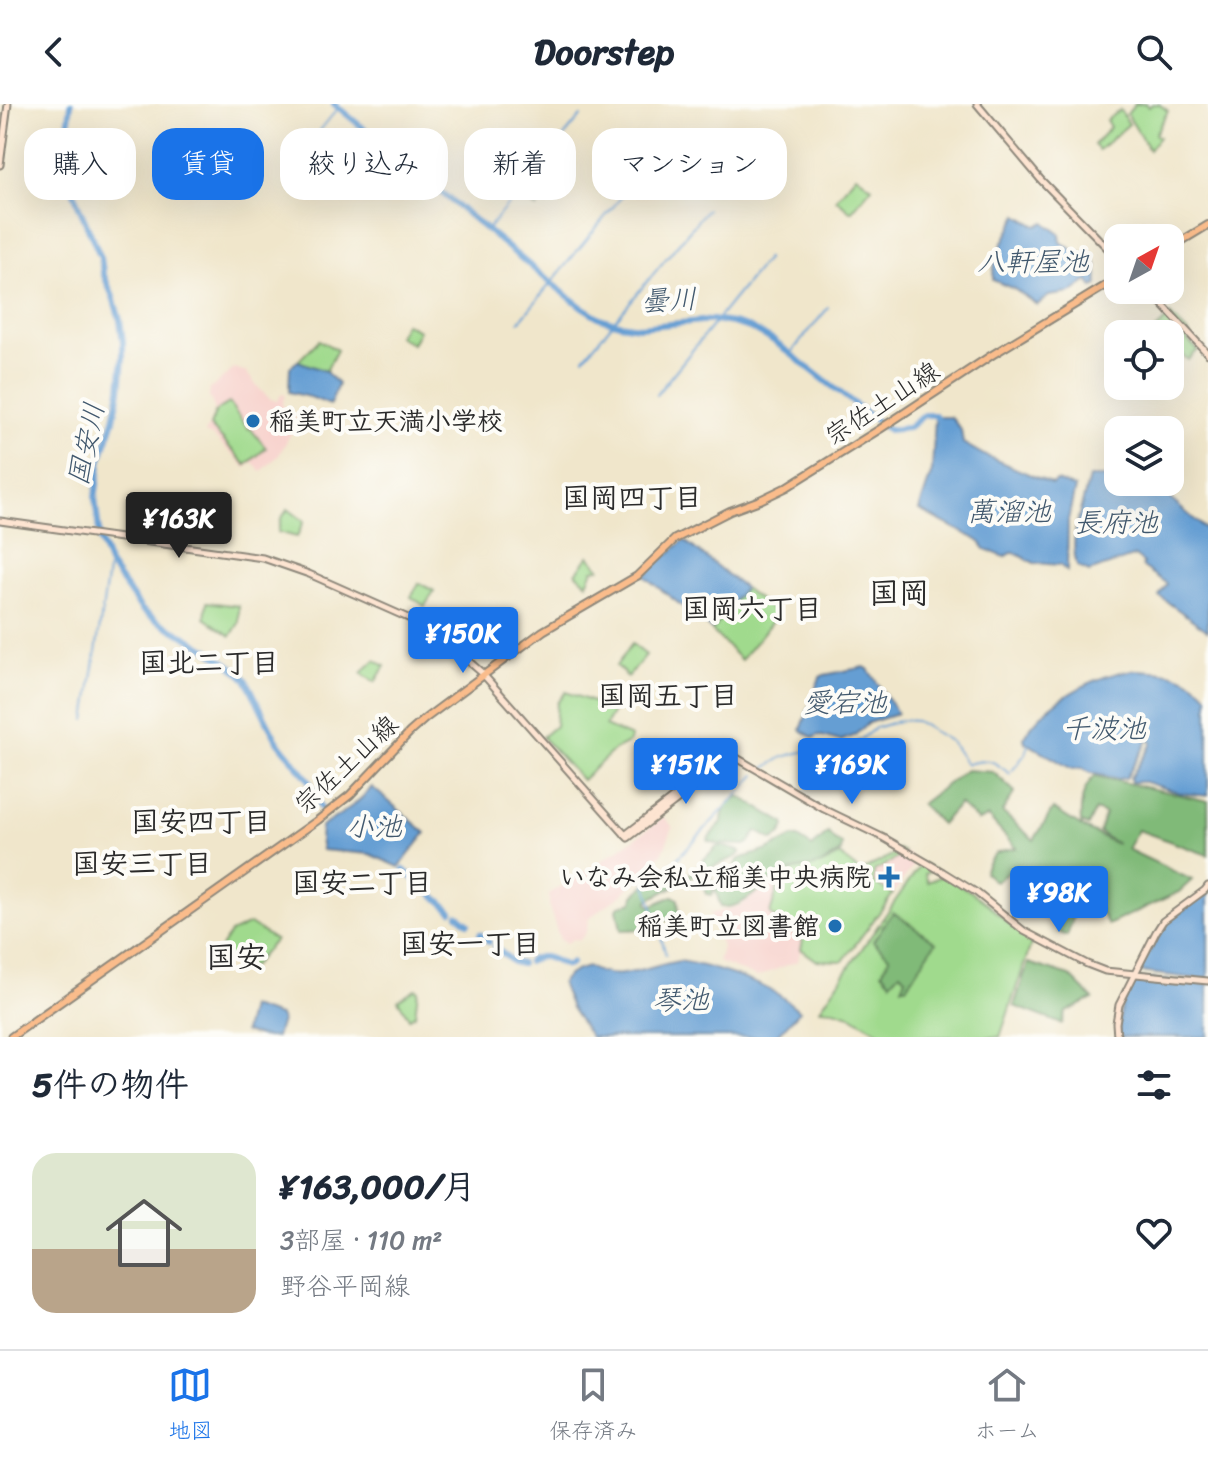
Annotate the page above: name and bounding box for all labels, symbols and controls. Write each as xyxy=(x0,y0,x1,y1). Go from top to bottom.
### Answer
text: Doorstep xyxy=(534,20,674,84)
icon: back xyxy=(32,30,76,74)
icon: search xyxy=(1132,30,1176,74)
chip: 購入 xyxy=(24,128,136,200)
chip: 賃貸 xyxy=(152,128,264,200)
chip: 絞り込み xyxy=(280,128,448,200)
chip: 新着 xyxy=(464,128,576,200)
chip: マンション xyxy=(592,128,787,200)
north arrow xyxy=(1104,224,1184,304)
map controls xyxy=(1104,224,1184,496)
water label: 八軒屋池 xyxy=(977,237,1090,286)
water label: 曇川 xyxy=(640,274,698,326)
button: locate xyxy=(1104,320,1184,400)
street label: 宗佐土山線 xyxy=(815,348,949,458)
water label: 国安川 xyxy=(53,398,119,490)
place label: 稲美町立天満小学校 xyxy=(269,398,503,444)
marker: 稲美町立天満小学校 xyxy=(244,412,262,430)
button: layers xyxy=(1104,416,1184,496)
district label: 国岡四丁目 xyxy=(562,473,702,522)
water label: 萬溜池 xyxy=(967,487,1052,536)
pin: ¥163K xyxy=(123,492,235,560)
text: ¥163K xyxy=(144,495,214,541)
water label: 長府池 xyxy=(1074,498,1159,547)
district label: 国岡 xyxy=(869,566,929,620)
district label: 国岡六丁目 xyxy=(682,584,822,633)
pin: ¥150K xyxy=(407,607,519,675)
text: ¥150K xyxy=(426,610,500,656)
district label: 国北二丁目 xyxy=(139,638,279,687)
district label: 国岡五丁目 xyxy=(598,671,738,720)
water label: 愛宕池 xyxy=(803,678,888,727)
street label: 宗佐土山線 xyxy=(283,703,409,825)
water label: 千波池 xyxy=(1062,704,1147,753)
pin: ¥151K xyxy=(630,738,742,806)
pin: ¥169K xyxy=(796,738,908,806)
text: ¥151K xyxy=(652,741,720,787)
text: ¥169K xyxy=(816,741,888,787)
district label: 国安四丁目 xyxy=(131,797,271,846)
water label: 小池 xyxy=(346,802,403,851)
district label: 国安三丁目 xyxy=(72,839,212,888)
place label: いなみ会私立稲美中央病院 xyxy=(559,854,871,900)
district label: 国安二丁目 xyxy=(292,858,432,907)
marker: いなみ会私立稲美中央病院 xyxy=(878,866,900,888)
pin: ¥98K xyxy=(1012,866,1106,934)
text: ¥98K xyxy=(1028,869,1090,915)
place label: 稲美町立図書館 xyxy=(637,903,819,949)
marker: 稲美町立図書館 xyxy=(826,917,844,935)
district label: 国安一丁目 xyxy=(400,919,540,968)
district label: 国安 xyxy=(206,930,266,984)
water label: 琴池 xyxy=(653,975,710,1024)
text: 5件の物件 xyxy=(32,1055,189,1115)
icon: filters xyxy=(1132,1063,1176,1107)
text: ¥163,000/月 xyxy=(280,1157,476,1217)
icon: home xyxy=(96,1185,192,1281)
icon: heart xyxy=(1132,1211,1176,1255)
text: 3部屋 · 110 m² xyxy=(280,1217,442,1263)
text: 野谷平岡線 xyxy=(280,1263,410,1309)
tab: 地図 xyxy=(168,1363,212,1450)
tab: 保存済み xyxy=(549,1363,637,1450)
tab: ホーム xyxy=(974,1363,1040,1450)

